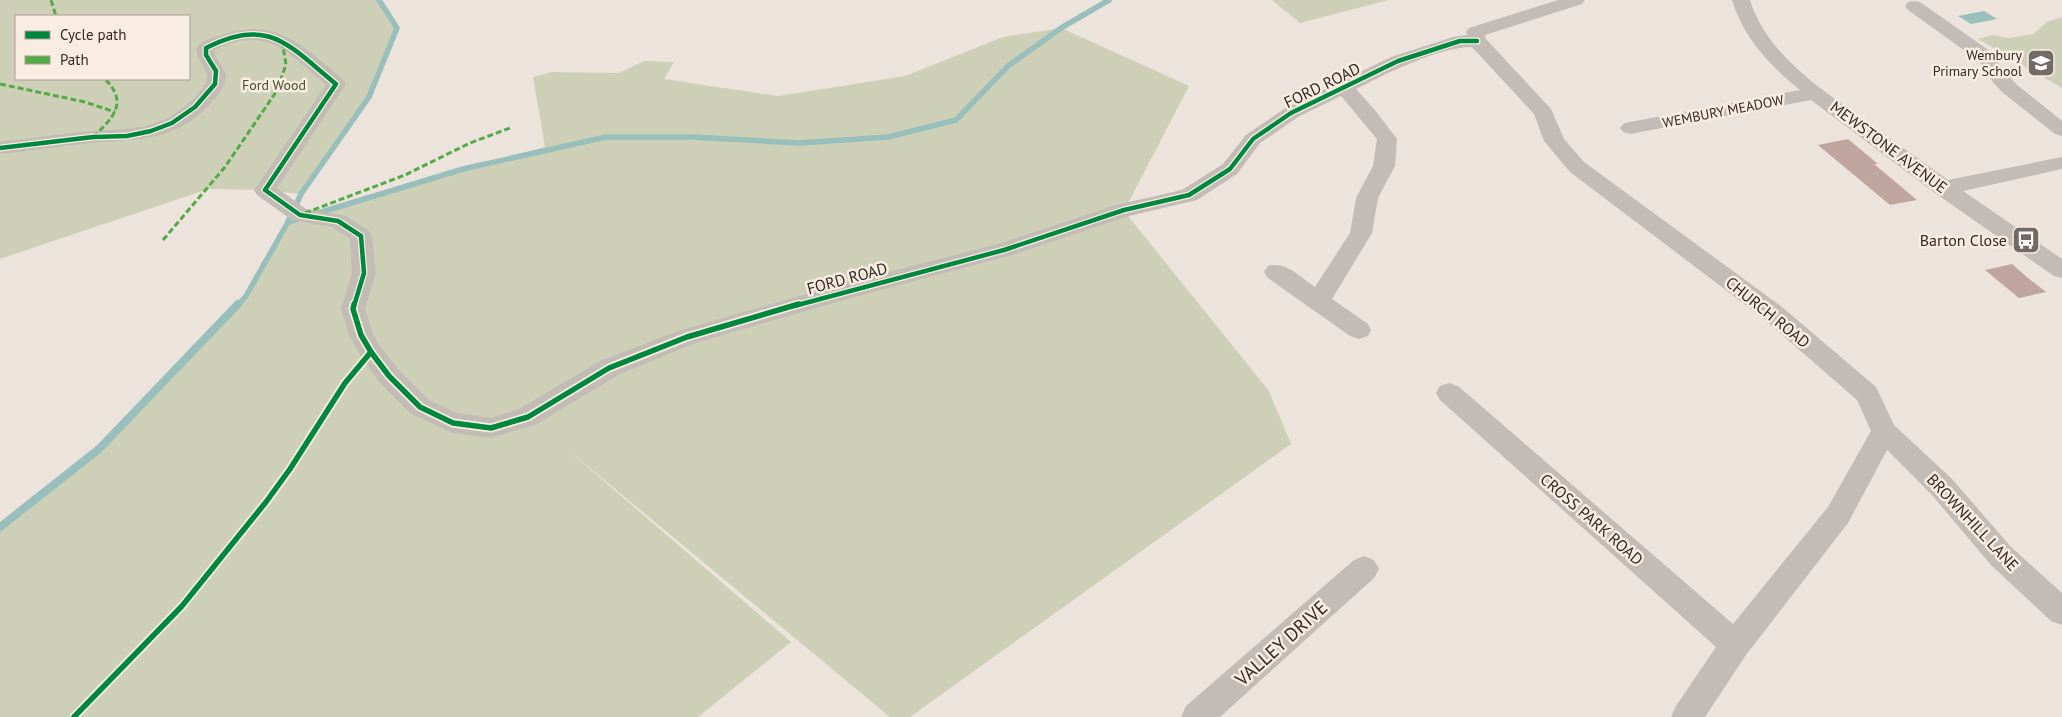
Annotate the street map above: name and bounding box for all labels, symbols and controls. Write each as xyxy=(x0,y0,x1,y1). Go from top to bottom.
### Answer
legend xyxy=(15,15,190,80)
text: Cycle path xyxy=(60,25,126,44)
place label: Wembury Primary School xyxy=(1933,46,2022,80)
school or university icon: Wembury Primary School xyxy=(2026,48,2056,78)
text: Path xyxy=(60,50,89,69)
street label: FORD ROAD xyxy=(1280,58,1364,112)
park label: Ford Wood xyxy=(242,76,306,94)
street label: WEMBURY MEADOW xyxy=(1661,90,1785,132)
street label: MEWSTONE AVENUE xyxy=(1827,97,1951,197)
bus stop icon: Barton Close xyxy=(2011,225,2041,255)
place label: Barton Close xyxy=(1920,230,2007,250)
street label: FORD ROAD xyxy=(804,258,890,298)
street label: CHURCH ROAD xyxy=(1722,272,1814,352)
street label: CROSS PARK ROAD xyxy=(1536,469,1648,569)
street label: BROWNHILL LANE xyxy=(1923,469,2023,575)
street label: VALLEY DRIVE xyxy=(1229,595,1332,692)

